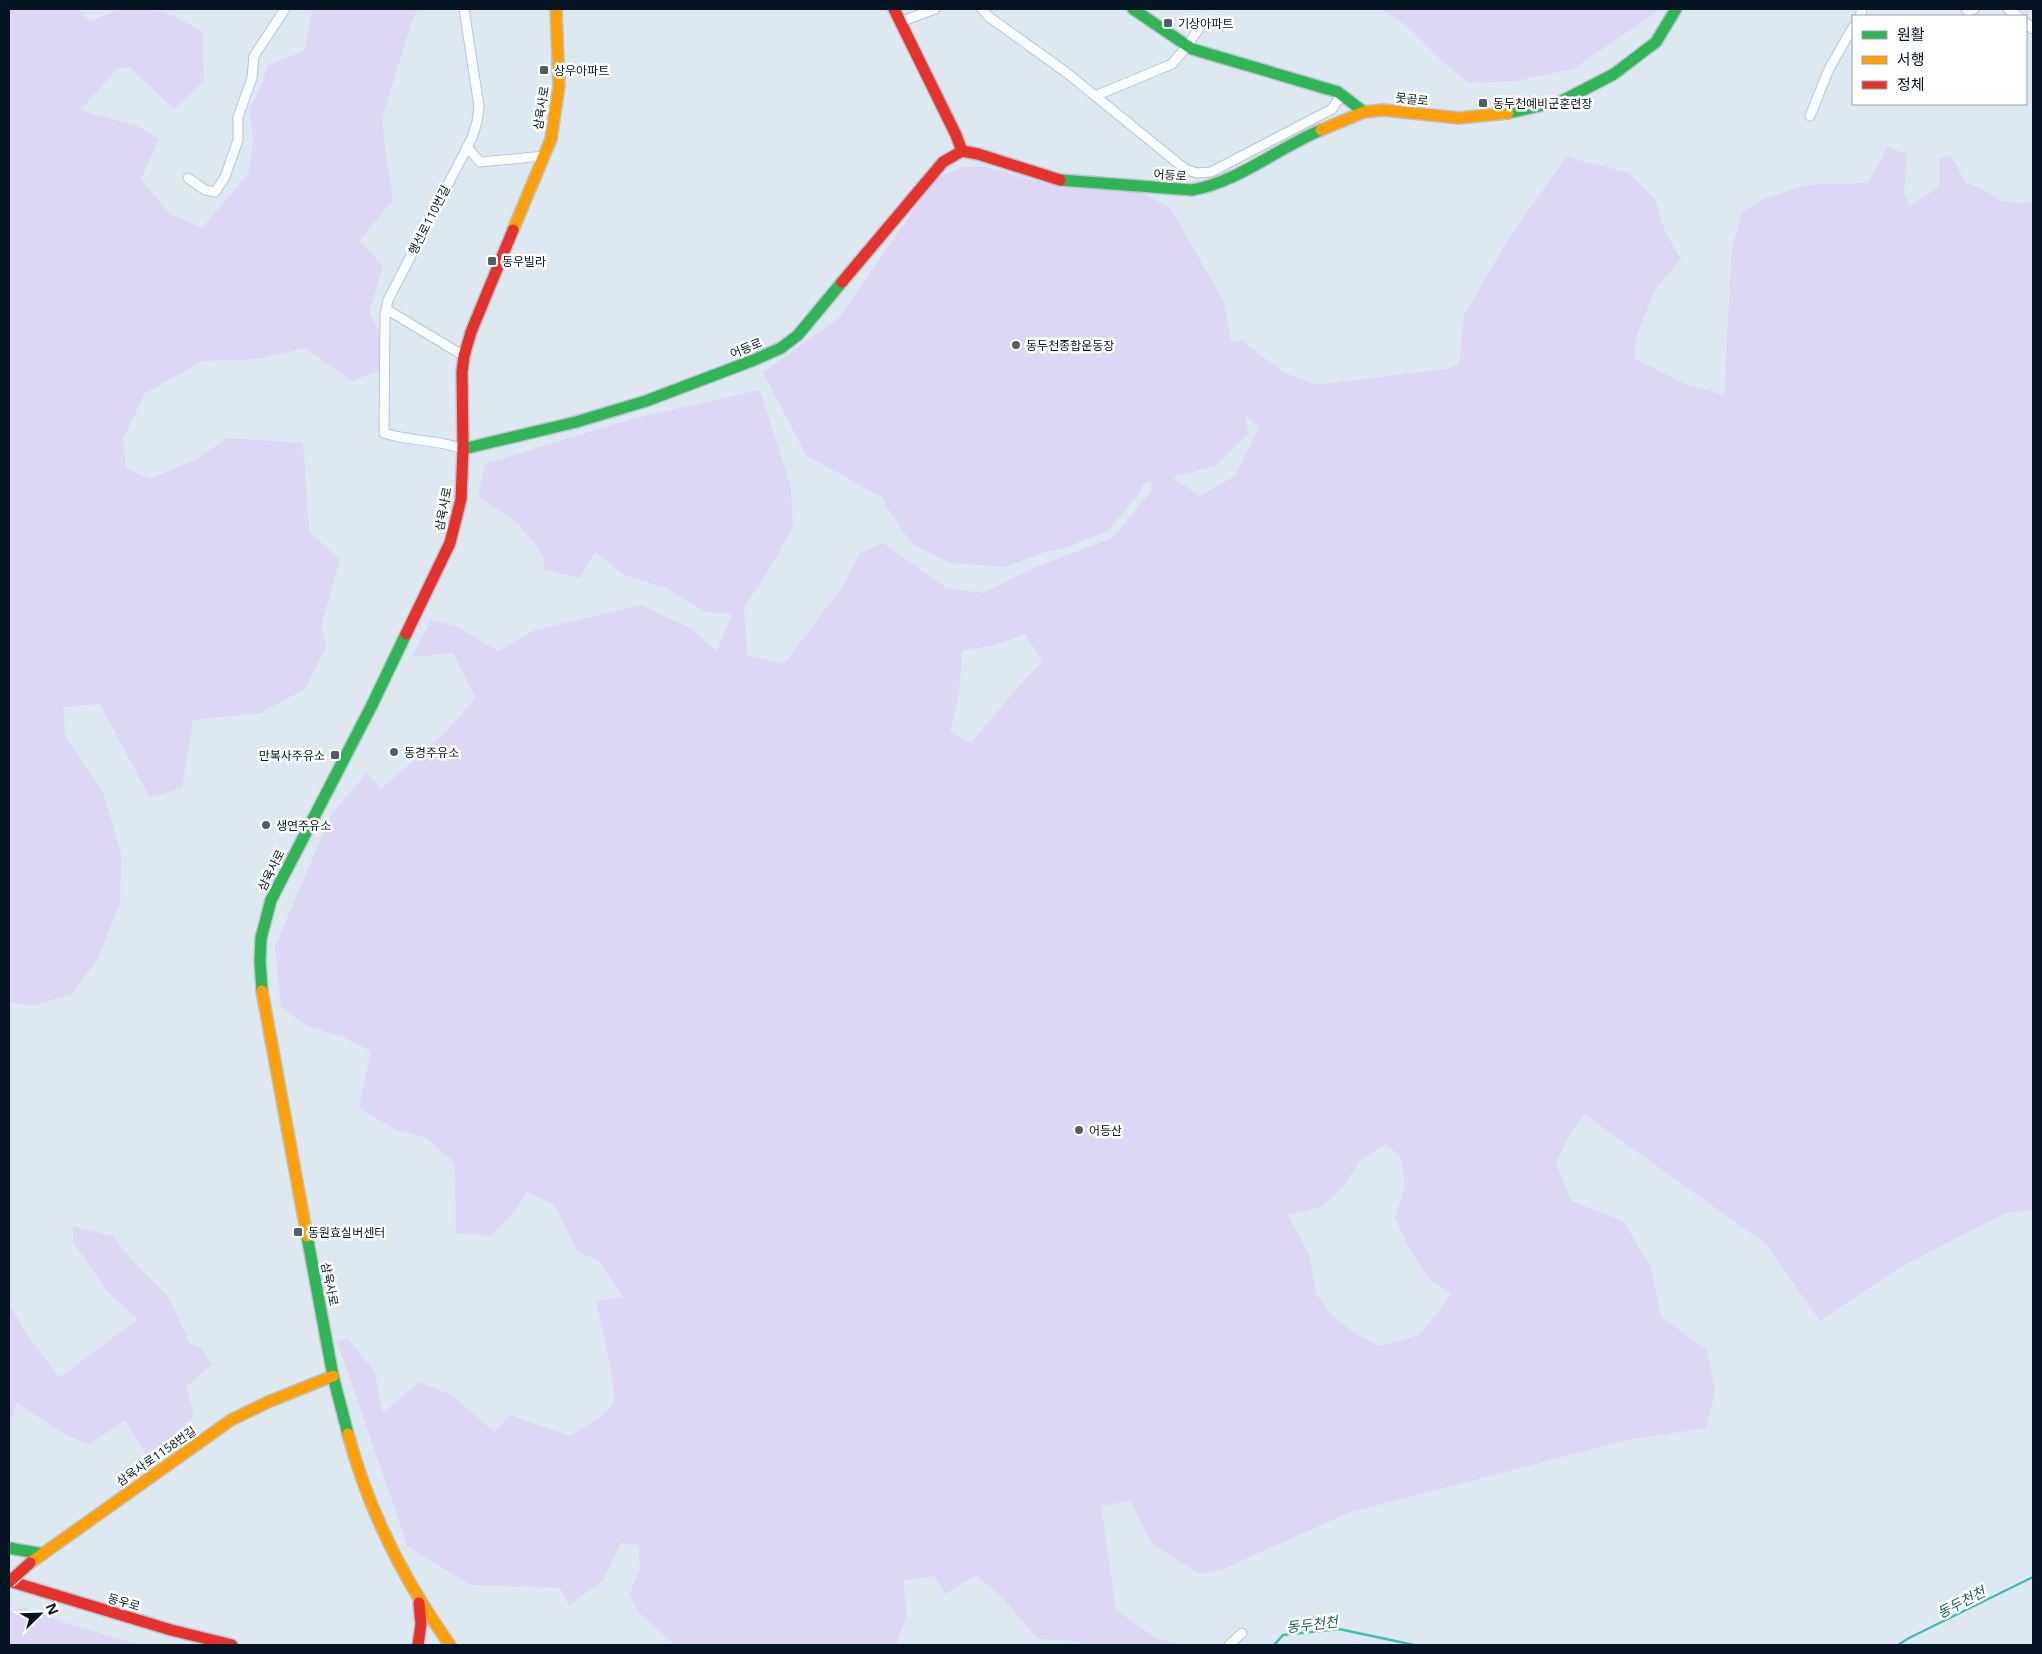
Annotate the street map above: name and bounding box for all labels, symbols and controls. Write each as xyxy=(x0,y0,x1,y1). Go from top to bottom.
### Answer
place label: 기상아파트 xyxy=(1178,15,1233,32)
legend xyxy=(1852,15,2027,105)
marker: 기상아파트 xyxy=(1162,17,1174,29)
text: 원활 xyxy=(1897,24,1925,44)
text: 서행 xyxy=(1897,49,1925,69)
place label: 상우아파트 xyxy=(554,62,609,79)
marker: 상우아파트 xyxy=(538,64,550,76)
text: 정체 xyxy=(1897,74,1925,94)
street label: 삼육사로 xyxy=(529,85,553,131)
street label: 못골로 xyxy=(1395,89,1429,109)
place label: 동두천예비군훈련장 xyxy=(1493,95,1592,112)
marker: 동두천예비군훈련장 xyxy=(1477,97,1489,109)
street label: 어등로 xyxy=(1153,165,1187,185)
street label: 행선로110번길 xyxy=(404,182,454,258)
place label: 동우빌라 xyxy=(502,253,546,270)
marker: 동우빌라 xyxy=(486,255,498,267)
street label: 어등로 xyxy=(727,334,765,362)
place label: 동두천종합운동장 xyxy=(1026,337,1114,354)
marker: 동두천종합운동장 xyxy=(1010,339,1022,351)
street label: 삼육사로 xyxy=(430,486,456,532)
place label: 동경주유소 xyxy=(404,744,459,761)
marker: 동경주유소 xyxy=(388,746,400,758)
place label: 만복사주유소 xyxy=(259,747,325,764)
marker: 만복사주유소 xyxy=(329,749,341,761)
place label: 생연주유소 xyxy=(276,817,331,834)
marker: 생연주유소 xyxy=(260,819,272,831)
street label: 삼육사로 xyxy=(253,846,289,894)
place label: 어등산 xyxy=(1089,1122,1122,1139)
marker: 어등산 xyxy=(1073,1124,1085,1136)
place label: 동원효실버센터 xyxy=(308,1224,385,1241)
marker: 동원효실버센터 xyxy=(292,1226,304,1238)
street label: 삼육사로 xyxy=(317,1261,343,1307)
street label: 삼육사로1158번길 xyxy=(113,1422,199,1490)
water label: 동두천천 xyxy=(1934,1581,1989,1622)
north arrow xyxy=(15,1589,65,1639)
street label: 동우로 xyxy=(106,1589,142,1615)
text: N xyxy=(41,1600,63,1618)
water label: 동두천천 xyxy=(1285,1611,1340,1637)

